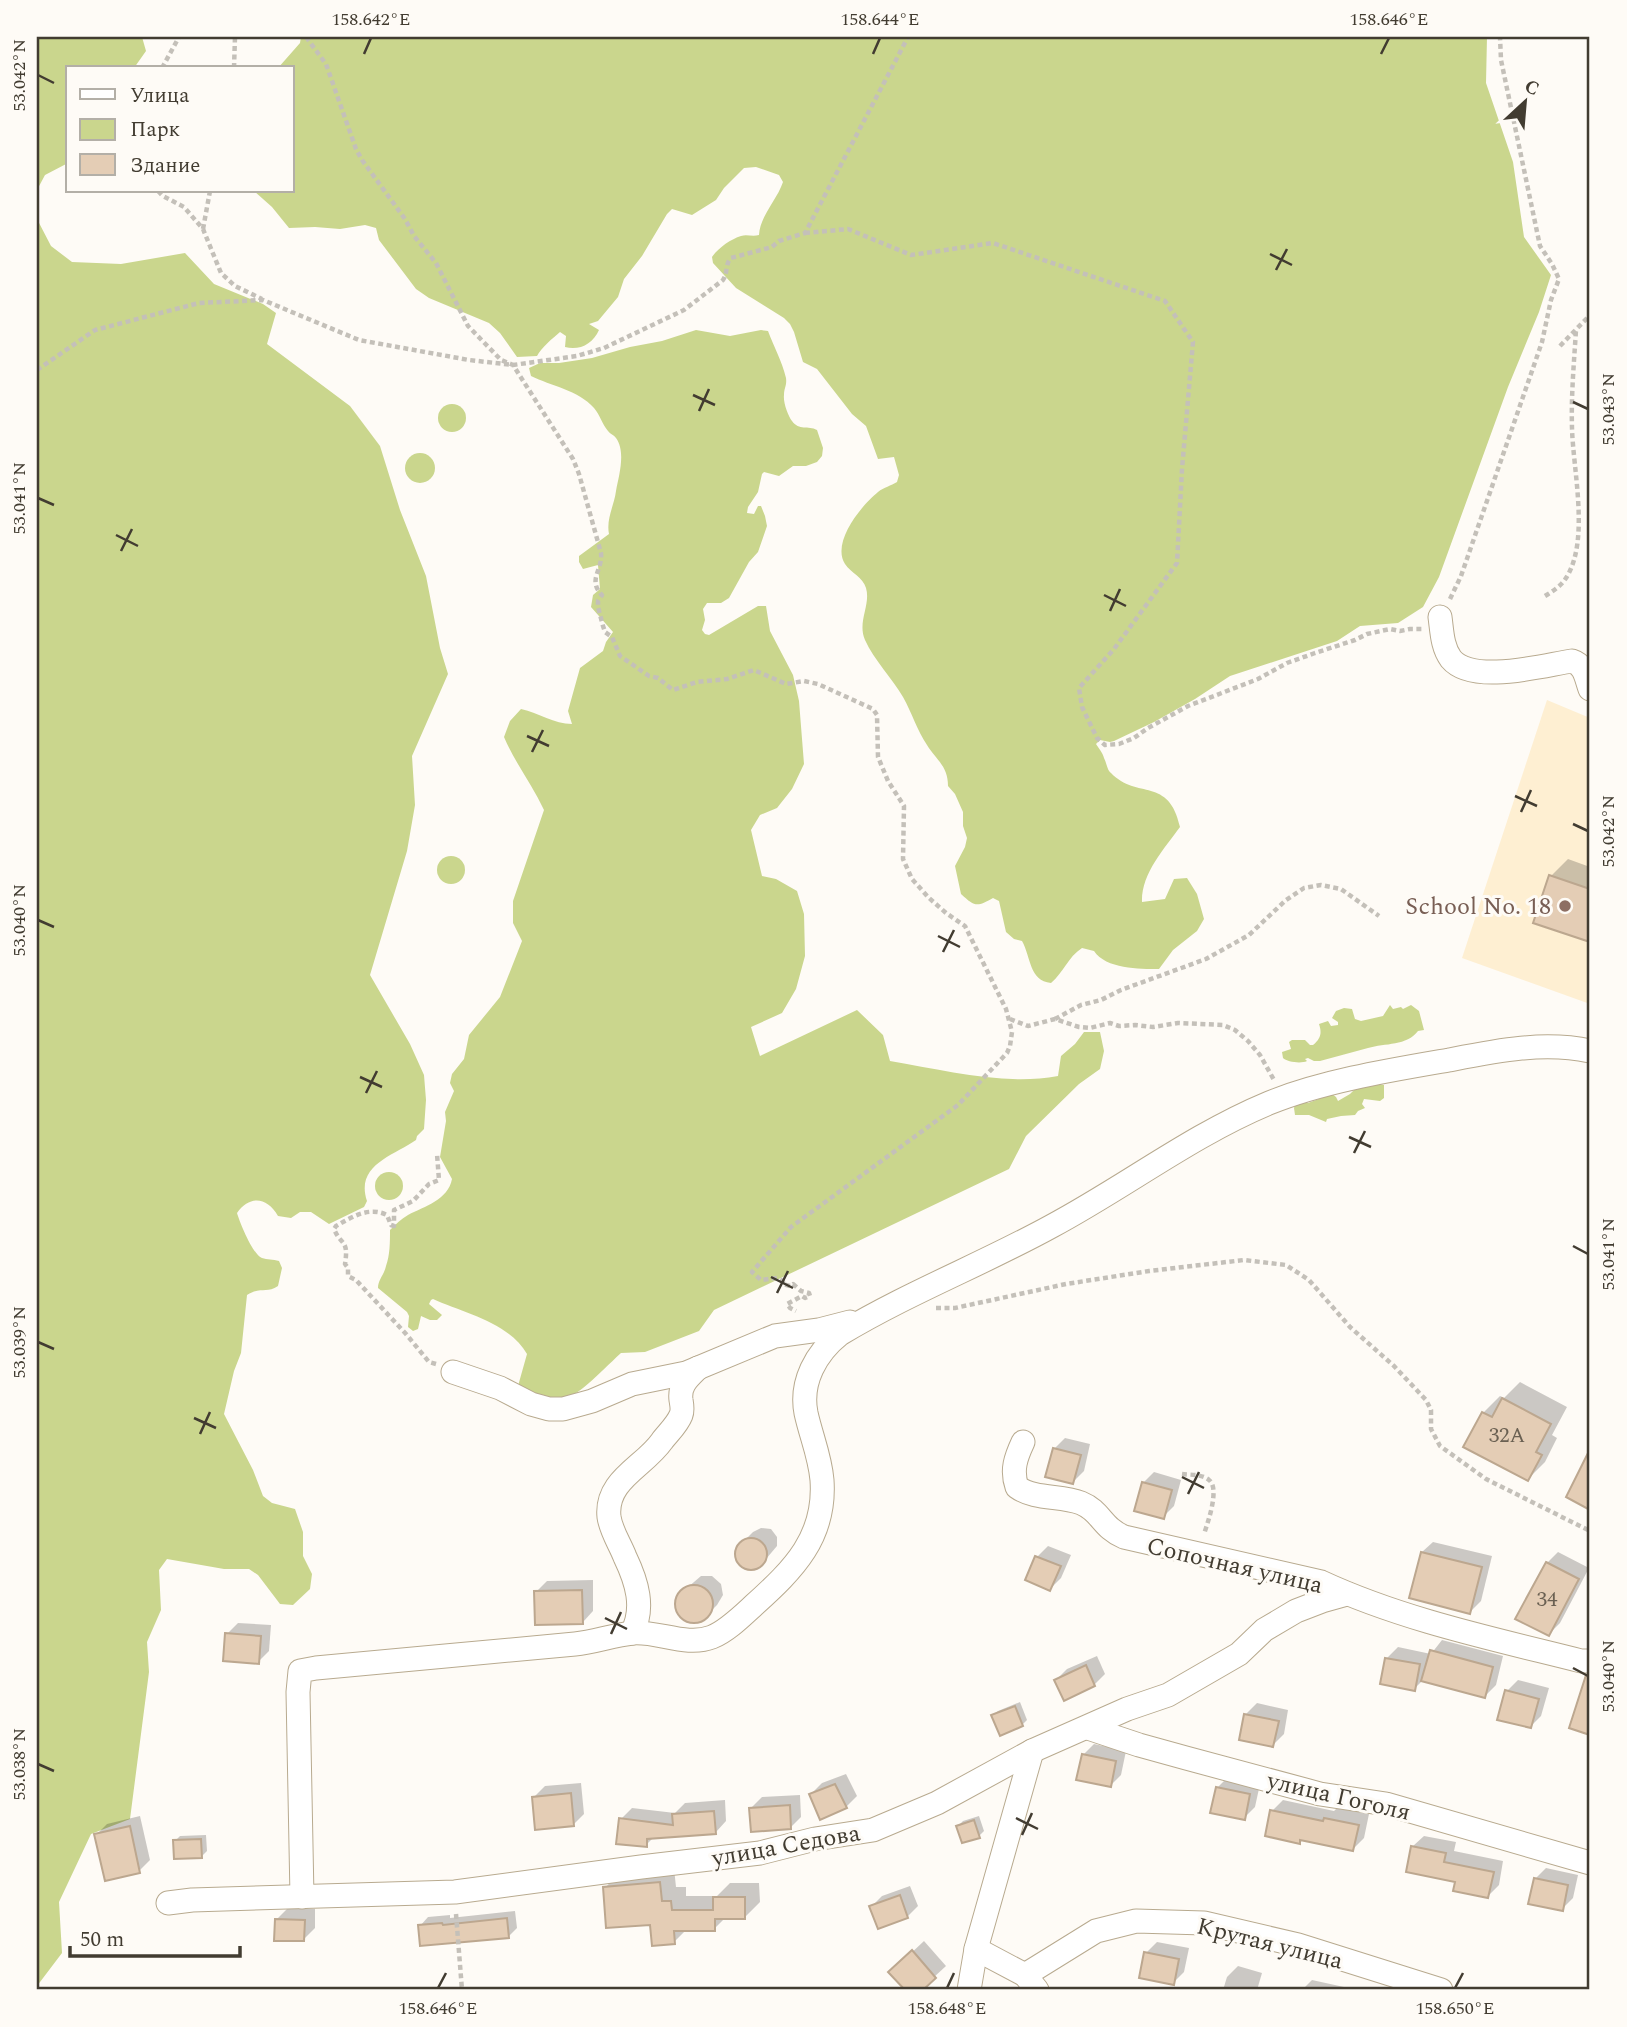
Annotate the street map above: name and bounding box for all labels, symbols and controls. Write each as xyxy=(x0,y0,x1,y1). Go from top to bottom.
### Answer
text: 158.642°E xyxy=(331,6,411,33)
text: 158.644°E xyxy=(840,6,920,33)
text: 158.646°E xyxy=(1349,6,1429,33)
text: 53.042°N xyxy=(6,39,33,111)
legend xyxy=(66,66,294,192)
north arrow xyxy=(1490,66,1560,136)
text: С xyxy=(1519,72,1544,104)
text: Улица xyxy=(130,80,190,112)
text: Парк xyxy=(130,114,181,146)
text: Здание xyxy=(130,150,200,182)
text: 53.043°N xyxy=(1595,373,1622,445)
text: 53.041°N xyxy=(6,462,33,534)
text: 53.042°N xyxy=(1595,795,1622,867)
text: 53.040°N xyxy=(6,884,33,956)
place label: School No. 18 xyxy=(1405,889,1551,925)
marker: School No. 18 xyxy=(1557,898,1573,914)
text: 53.041°N xyxy=(1595,1218,1622,1290)
text: 53.039°N xyxy=(6,1306,33,1378)
house number: 32А xyxy=(1489,1420,1526,1452)
street label: Сопочная улица xyxy=(1143,1528,1327,1604)
house number: 34 xyxy=(1537,1584,1558,1616)
text: 53.040°N xyxy=(1595,1640,1622,1712)
text: 53.038°N xyxy=(6,1728,33,1800)
street label: улица Гоголя xyxy=(1263,1763,1414,1831)
street label: улица Седова xyxy=(708,1815,863,1877)
street label: Крутая улица xyxy=(1193,1908,1347,1980)
scale bar xyxy=(70,1915,240,1959)
text: 50 m xyxy=(80,1924,124,1956)
text: 158.646°E xyxy=(398,1995,478,2022)
text: 158.648°E xyxy=(907,1995,987,2022)
text: 158.650°E xyxy=(1415,1995,1495,2022)

